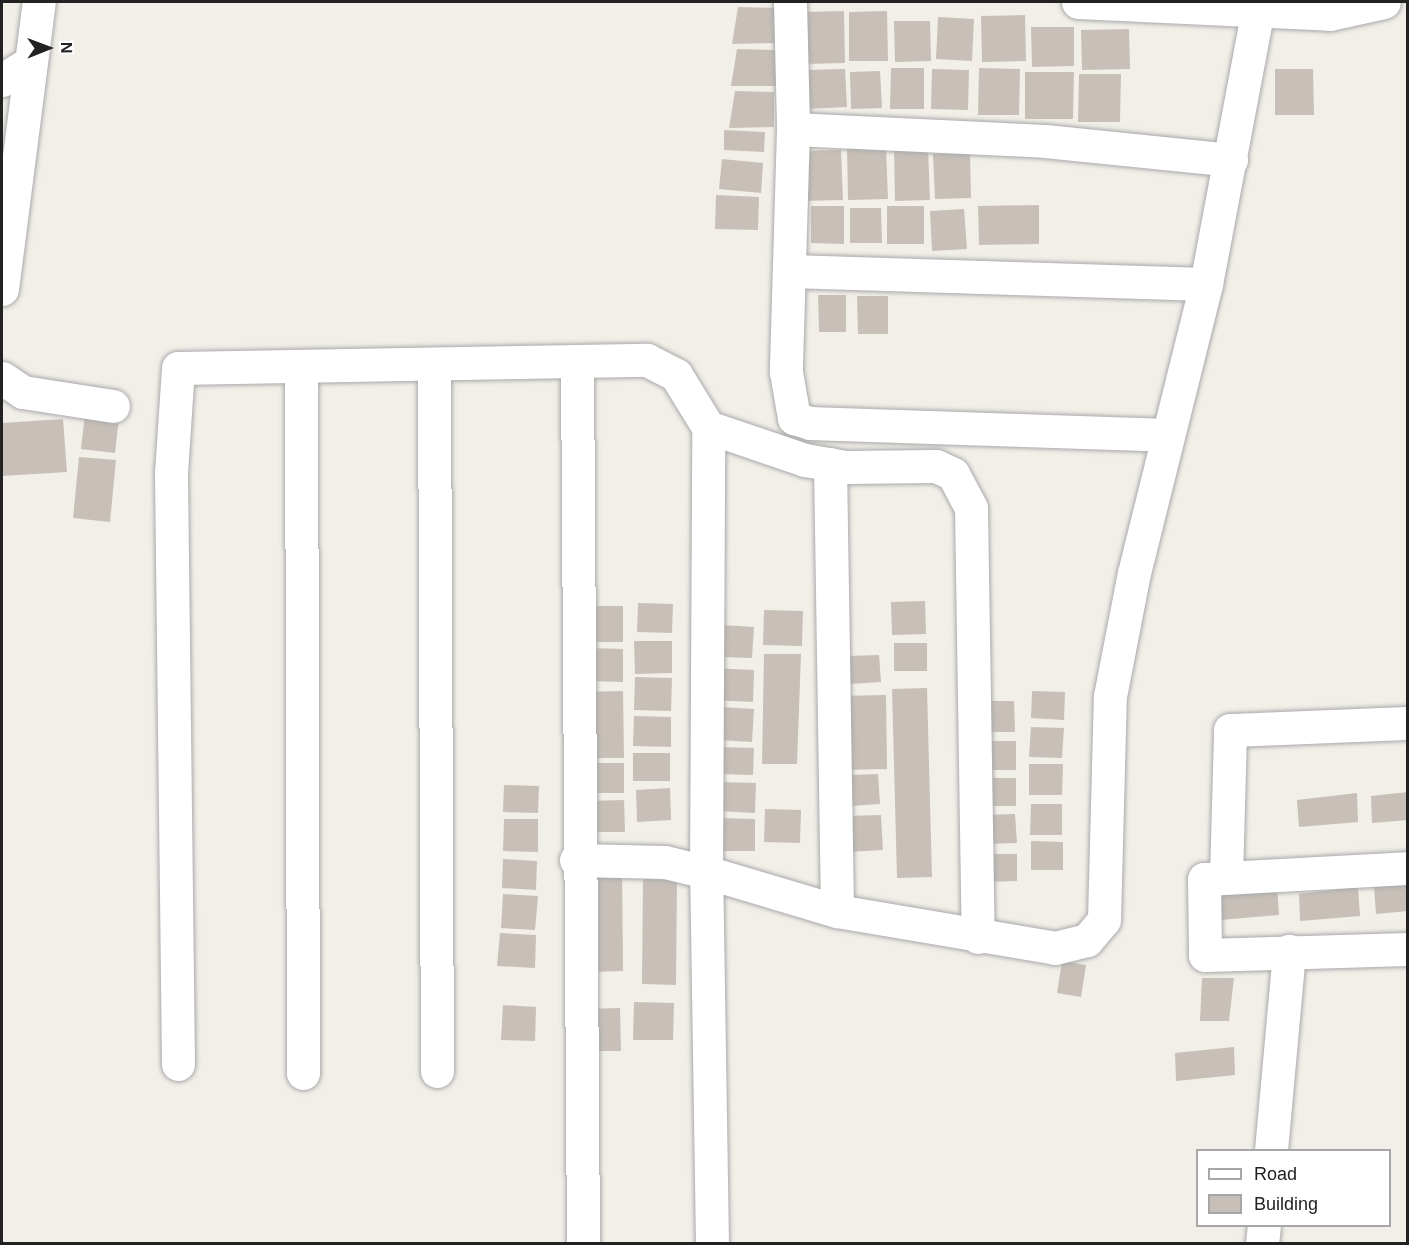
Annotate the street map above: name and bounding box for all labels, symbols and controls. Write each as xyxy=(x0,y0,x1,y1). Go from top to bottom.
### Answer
north arrow xyxy=(18,18,78,78)
text: N xyxy=(58,42,75,54)
legend xyxy=(1196,1149,1391,1227)
text: Road xyxy=(1254,1164,1297,1184)
text: Building xyxy=(1254,1194,1318,1214)

